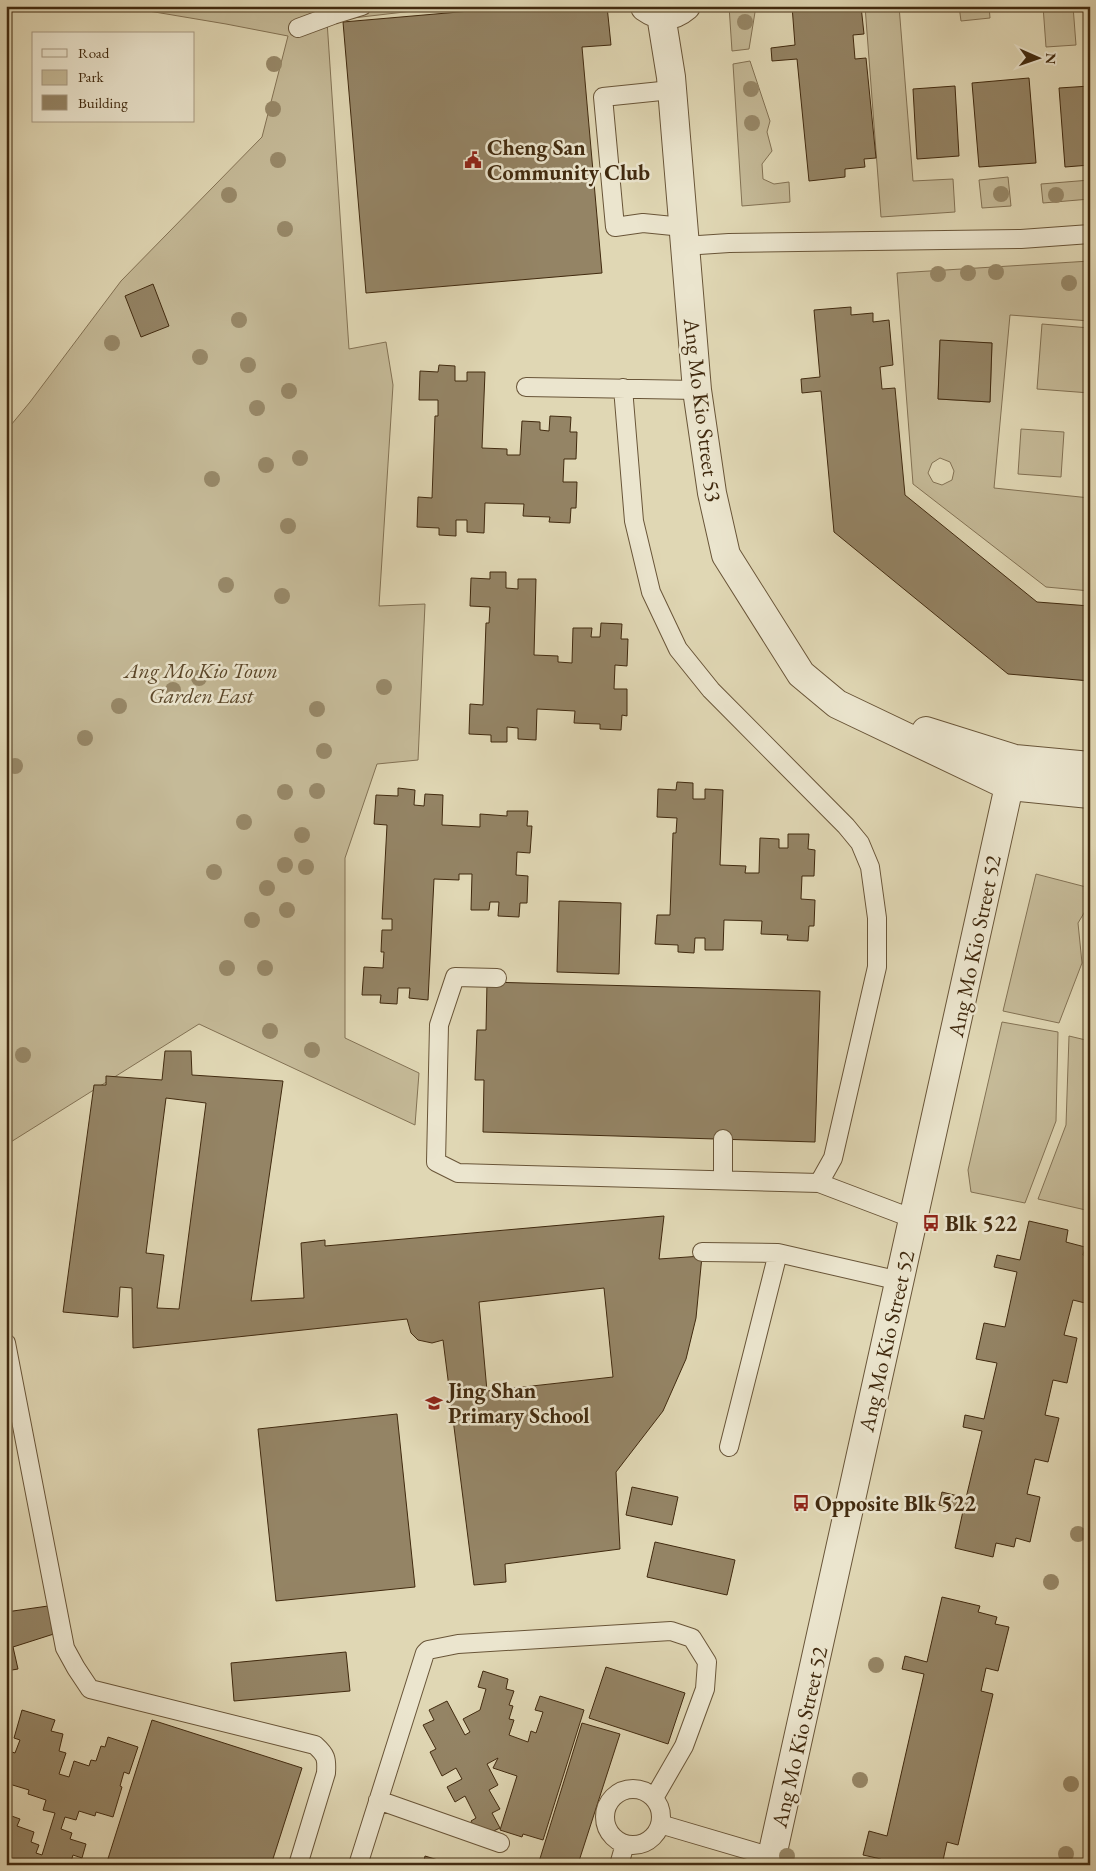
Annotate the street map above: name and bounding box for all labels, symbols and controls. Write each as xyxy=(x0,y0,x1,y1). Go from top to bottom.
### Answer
legend xyxy=(32,32,195,122)
north arrow xyxy=(1014,32,1064,82)
text: Road xyxy=(78,43,110,62)
text: N xyxy=(1042,52,1060,65)
text: Park xyxy=(78,67,105,86)
text: Building xyxy=(78,93,128,112)
place label: Cheng San Community Club xyxy=(487,133,650,187)
public building icon: Cheng San Community Club xyxy=(463,150,483,170)
street label: Ang Mo Kio Street 53 xyxy=(677,315,728,504)
park label: Ang Mo Kio Town Garden East xyxy=(122,656,278,710)
street label: Ang Mo Kio Street 52 xyxy=(941,852,1008,1041)
place label: Blk 522 xyxy=(945,1209,1018,1238)
bus stop icon: Blk 522 xyxy=(921,1213,941,1233)
street label: Ang Mo Kio Street 52 xyxy=(851,1247,922,1435)
place label: Jing Shan Primary School xyxy=(446,1376,590,1430)
school or university icon: Jing Shan Primary School xyxy=(424,1393,444,1413)
place label: Opposite Blk 522 xyxy=(815,1489,977,1518)
bus stop icon: Opposite Blk 522 xyxy=(791,1493,811,1513)
street label: Ang Mo Kio Street 52 xyxy=(764,1643,835,1831)

